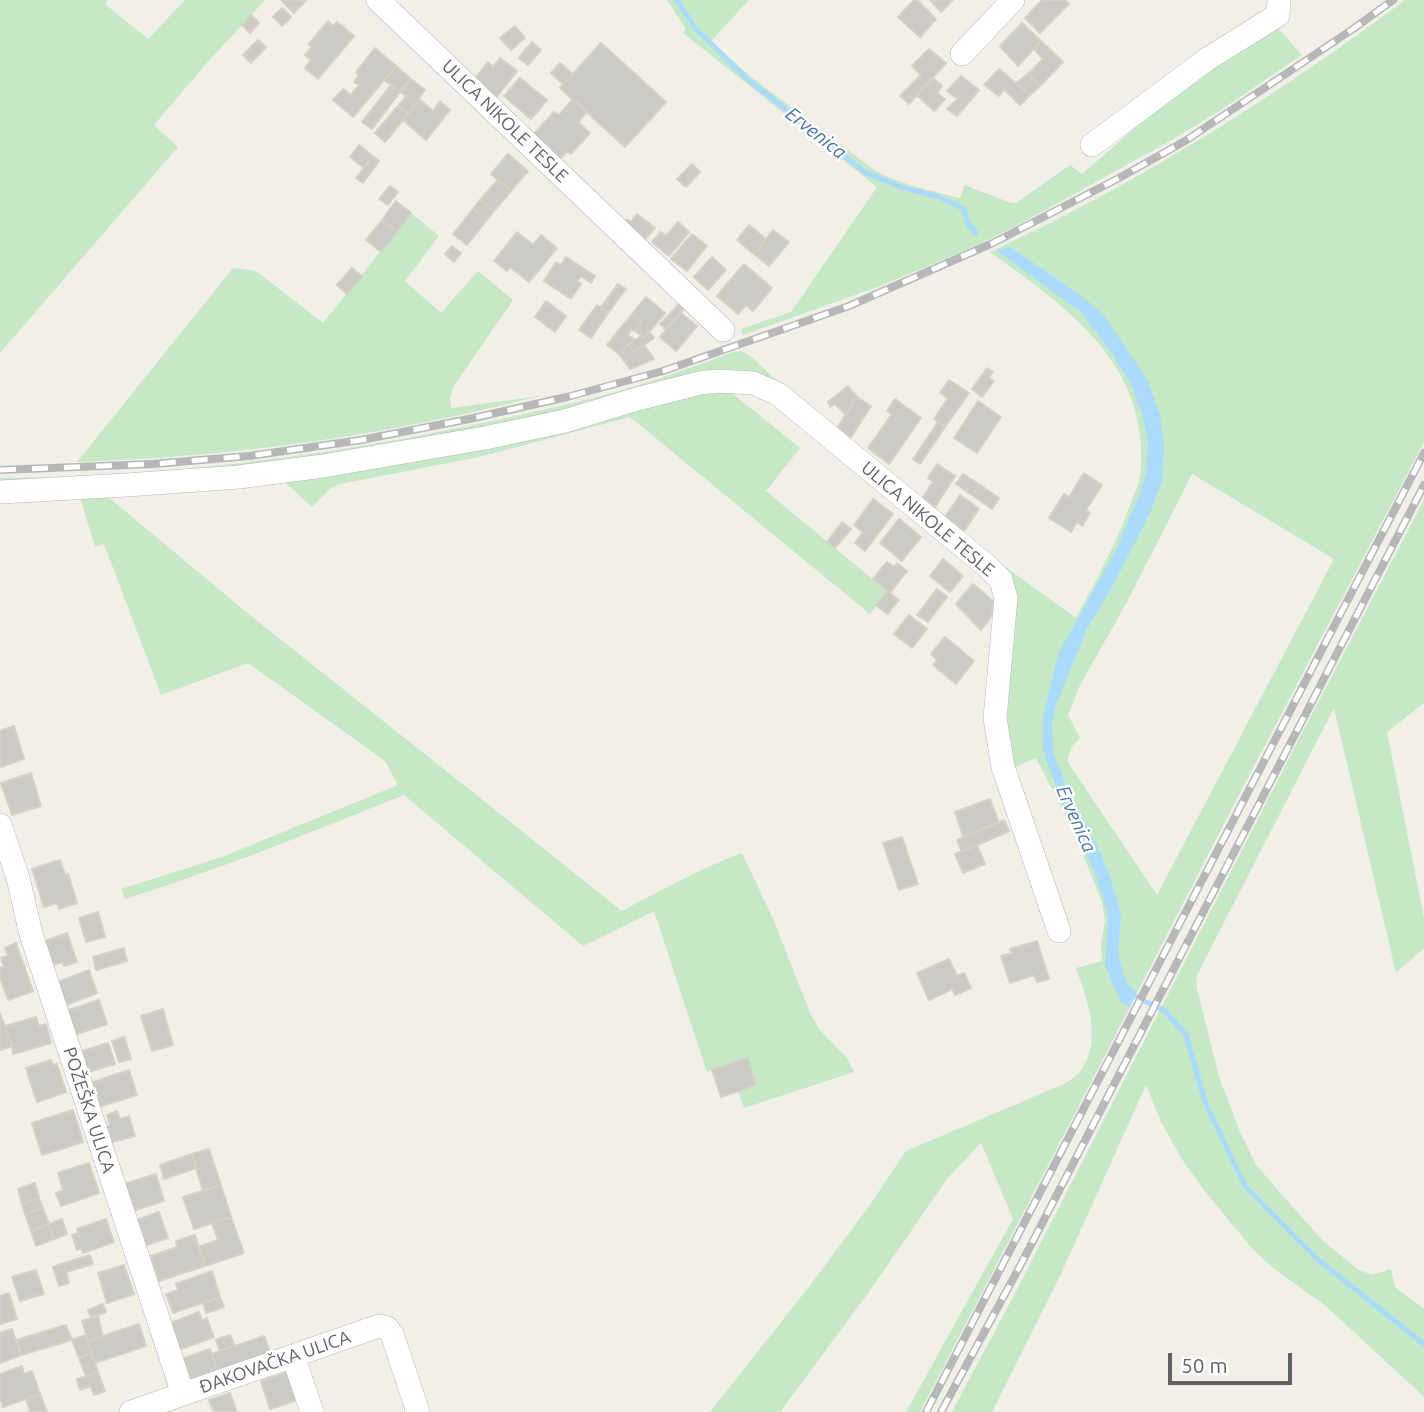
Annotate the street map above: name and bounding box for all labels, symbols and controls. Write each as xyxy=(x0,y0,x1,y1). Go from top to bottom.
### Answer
street label: ULICA NIKOLE TESLE xyxy=(437,55,573,187)
water label: Ervenica xyxy=(781,102,851,164)
street label: ULICA NIKOLE TESLE xyxy=(857,457,999,581)
water label: Ervenica xyxy=(1051,782,1101,856)
street label: POŽEŠKA ULICA xyxy=(58,1044,120,1176)
street label: ĐAKOVAČKA ULICA xyxy=(197,1326,353,1398)
scale bar xyxy=(1172,1338,1296,1382)
text: 50 m xyxy=(1181,1353,1228,1377)

